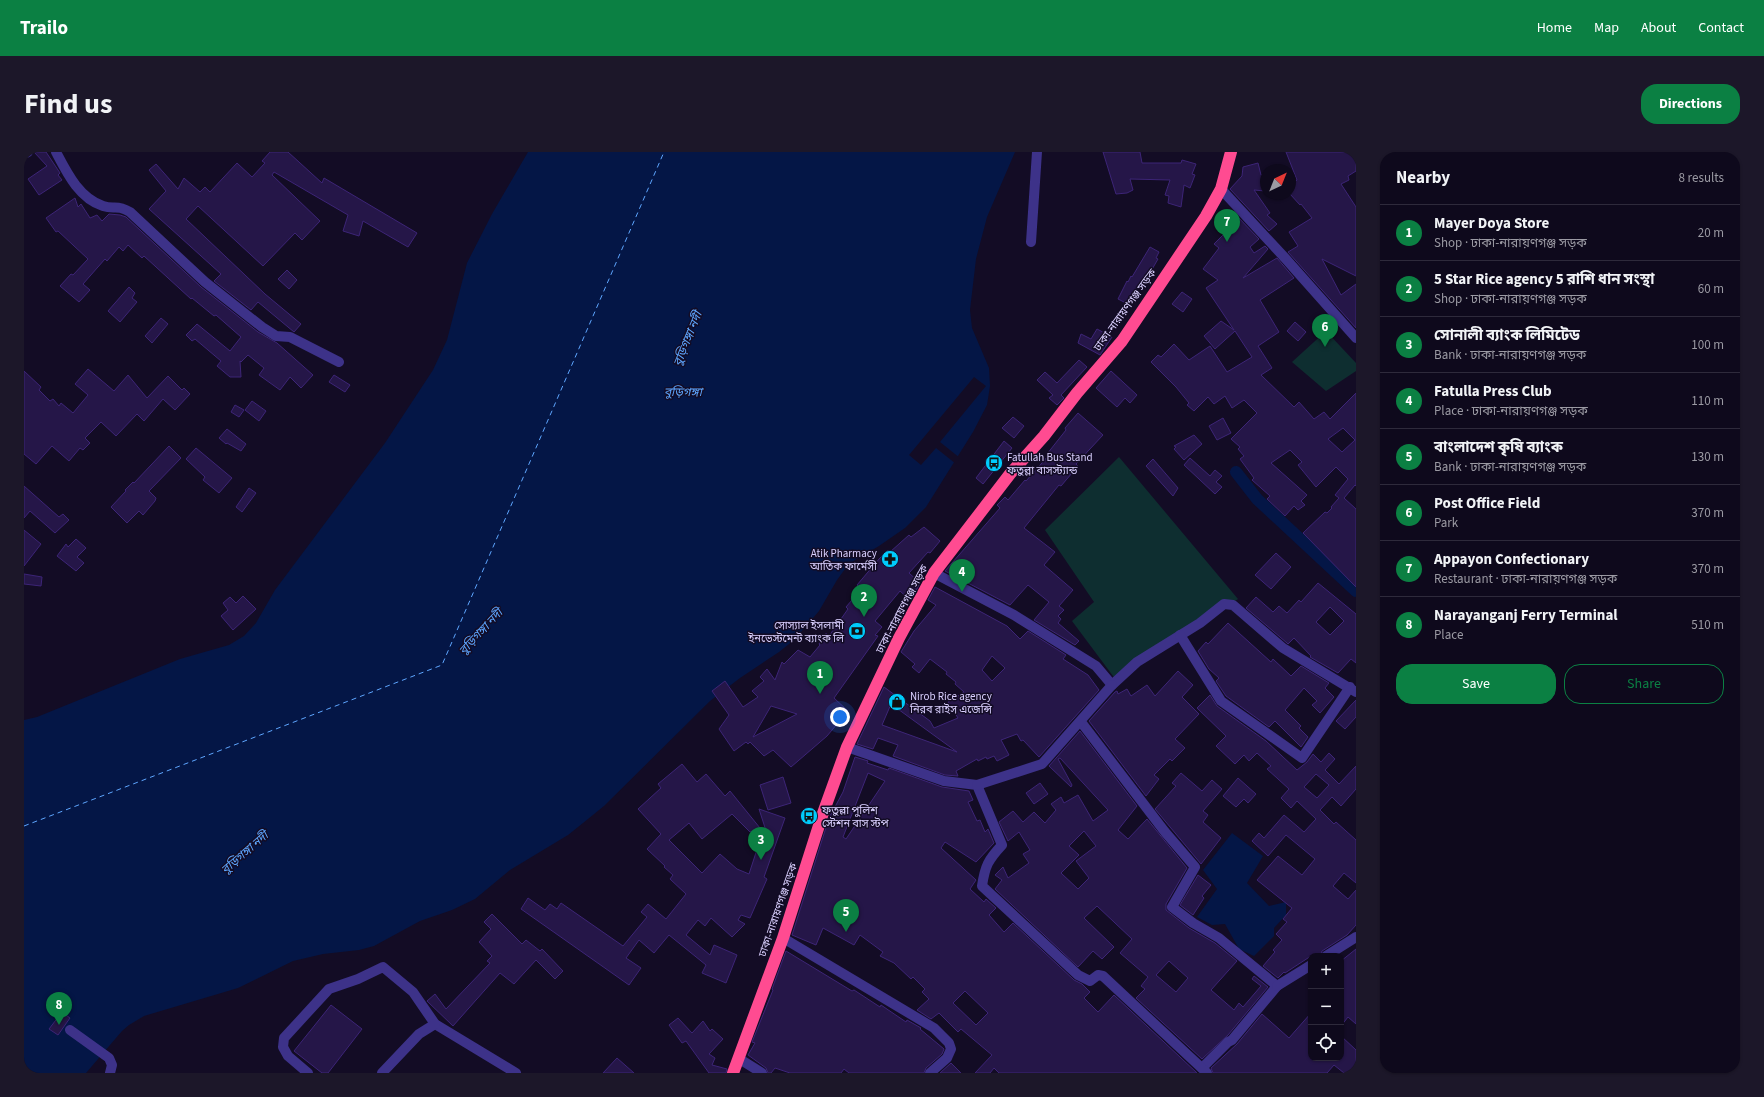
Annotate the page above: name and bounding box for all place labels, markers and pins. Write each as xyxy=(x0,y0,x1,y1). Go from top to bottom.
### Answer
pin: 7 xyxy=(1214,209,1240,242)
pin: 6 xyxy=(1312,314,1338,347)
place label: Fatullah Bus Stand ফতুল্লা বাসস্ট্যান্ড xyxy=(1006,450,1093,478)
bus stop icon: Fatullah Bus Stand ফতুল্লা বাসস্ট্যান্ড xyxy=(984,453,1004,473)
place label: Atik Pharmacy আতিক ফার্মেসী xyxy=(809,546,878,574)
pharmacy icon: Atik Pharmacy আতিক ফার্মেসী xyxy=(880,549,900,569)
pin: 4 xyxy=(949,559,975,592)
pin: 2 xyxy=(851,584,877,617)
place label: সোস্যাল ইসলামী ইনভেস্টমেন্ট ব্যাংক লি xyxy=(748,618,845,646)
bank icon: সোস্যাল ইসলামী ইনভেস্টমেন্ট ব্যাংক লি xyxy=(847,621,867,641)
pin: 1 xyxy=(807,661,833,694)
place label: Nirob Rice agency নিরব রাইস এজেন্সি xyxy=(909,689,993,717)
shop icon: Nirob Rice agency নিরব রাইস এজেন্সি xyxy=(887,692,907,712)
place label: ফতুল্লা পুলিশ স্টেশন বাস স্টপ xyxy=(821,803,889,831)
bus stop icon: ফতুল্লা পুলিশ স্টেশন বাস স্টপ xyxy=(799,806,819,826)
pin: 3 xyxy=(748,827,774,860)
pin: 5 xyxy=(833,899,859,932)
pin: 8 xyxy=(46,992,72,1025)

